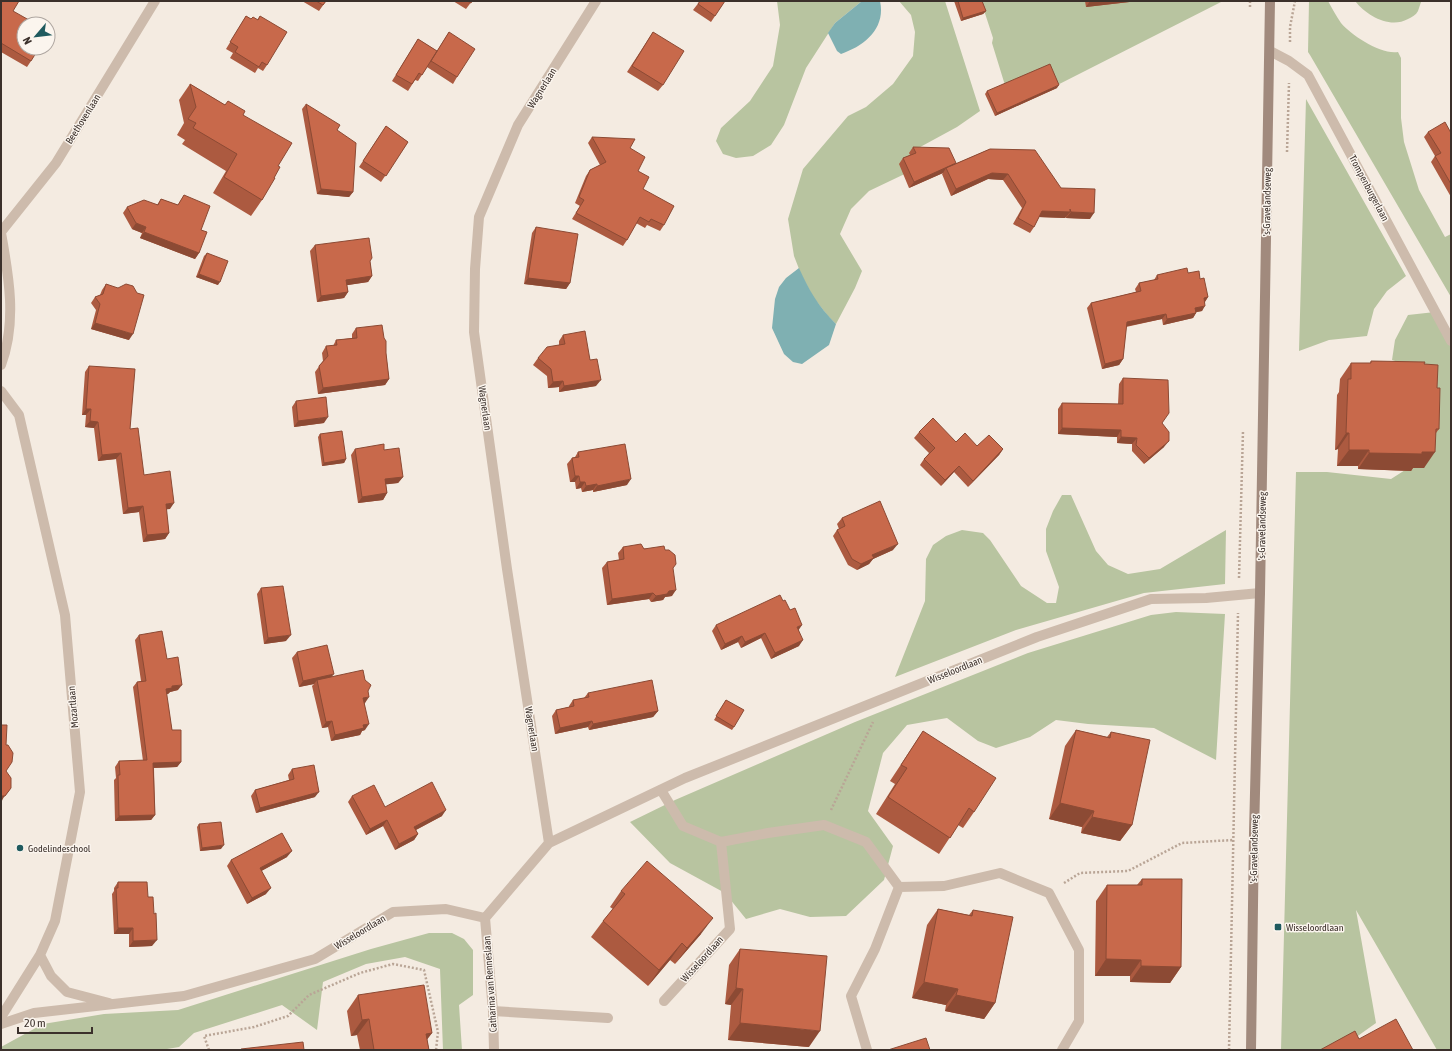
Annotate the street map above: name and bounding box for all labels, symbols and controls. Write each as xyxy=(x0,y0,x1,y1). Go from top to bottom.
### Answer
north arrow xyxy=(16,16,56,56)
text: N xyxy=(20,35,34,46)
street label: Wagnerlaan xyxy=(525,66,559,110)
street label: Beethovenlaan xyxy=(63,92,103,146)
street label: Trompenburgerlaan xyxy=(1347,153,1391,223)
street label: 's-Gravelandseweg xyxy=(1261,167,1273,236)
street label: Wagnerlaan xyxy=(476,385,494,431)
street label: 's-Gravelandseweg xyxy=(1256,491,1268,560)
street label: Wisseloordlaan xyxy=(926,654,984,686)
street label: Mozartlaan xyxy=(66,685,80,728)
street label: Wagnerlaan xyxy=(523,706,541,752)
street label: 's-Gravelandseweg xyxy=(1248,814,1260,883)
marker: Godelindeschool xyxy=(15,843,25,853)
place label: Godelindeschool xyxy=(28,843,91,854)
street label: Wisseloordlaan xyxy=(332,912,388,952)
marker: Wisseloordlaan xyxy=(1273,922,1283,932)
place label: Wisseloordlaan xyxy=(1286,922,1344,933)
street label: Wisseloordlaan xyxy=(679,934,725,984)
street label: Catharina van Renneslaan xyxy=(481,935,499,1033)
scale bar xyxy=(18,1009,92,1035)
text: 20 m xyxy=(24,1016,46,1030)

